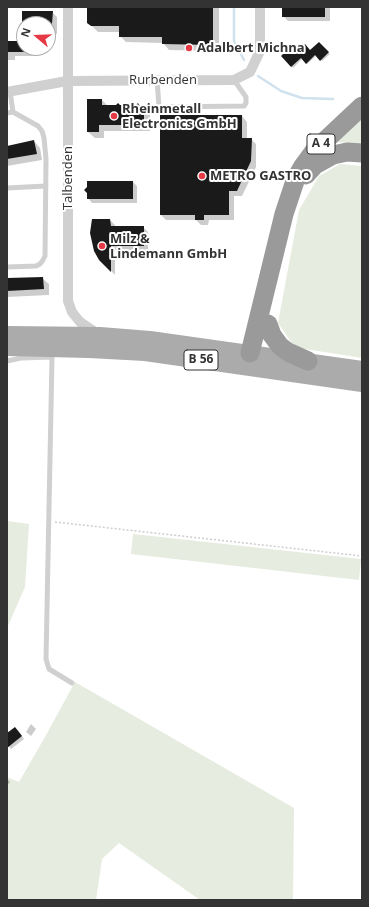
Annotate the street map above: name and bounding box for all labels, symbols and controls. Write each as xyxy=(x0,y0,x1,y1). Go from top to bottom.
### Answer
north arrow xyxy=(16,16,56,56)
text: N xyxy=(17,26,34,39)
place label: Adalbert Michna xyxy=(197,40,305,56)
marker: Adalbert Michna xyxy=(184,43,194,53)
street label: Rurbenden xyxy=(129,72,197,88)
place label: Rheinmetall Electronics GmbH xyxy=(122,101,237,132)
marker: Rheinmetall Electronics GmbH xyxy=(109,111,119,121)
road number: A 4 xyxy=(307,134,335,154)
street label: Talbenden xyxy=(60,146,76,210)
place label: METRO GASTRO xyxy=(210,168,311,184)
marker: METRO GASTRO xyxy=(197,171,207,181)
place label: Milz & Lindemann GmbH xyxy=(110,231,227,262)
marker: Milz & Lindemann GmbH xyxy=(97,241,107,251)
road number: B 56 xyxy=(184,350,218,370)

